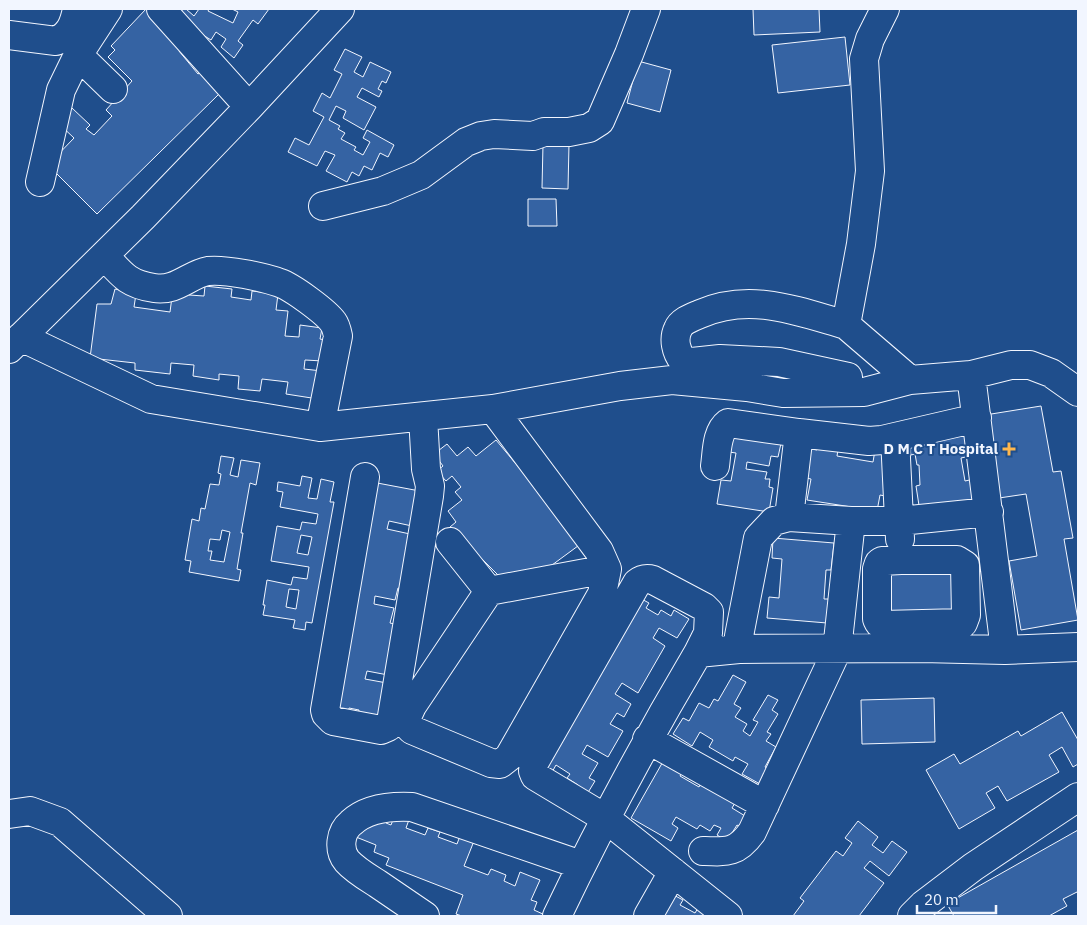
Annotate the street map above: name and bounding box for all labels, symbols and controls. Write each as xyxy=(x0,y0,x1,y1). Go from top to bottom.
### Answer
place label: D M C T Hospital xyxy=(883,439,998,458)
marker: D M C T Hospital xyxy=(1002,442,1016,456)
scale bar xyxy=(917,882,996,914)
text: 20 m xyxy=(924,890,959,909)

